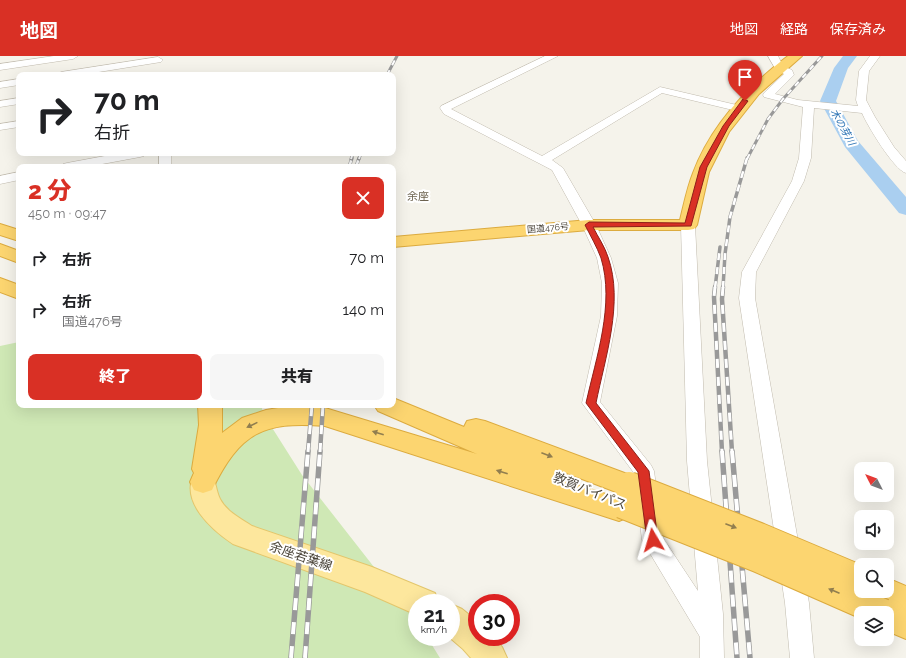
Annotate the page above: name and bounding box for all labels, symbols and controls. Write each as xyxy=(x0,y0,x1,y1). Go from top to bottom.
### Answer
text: 地図 xyxy=(20,19,58,41)
text: 地図 xyxy=(730,21,758,37)
text: 経路 xyxy=(780,21,808,37)
text: 保存済み xyxy=(830,21,886,37)
pin xyxy=(728,60,762,101)
icon: arrive xyxy=(734,66,756,88)
text: 70 m xyxy=(94,84,160,117)
icon: right xyxy=(28,88,80,140)
water label: 木の芽川 xyxy=(828,107,858,148)
text: 右折 xyxy=(94,122,130,143)
text: 2 分 xyxy=(28,176,72,205)
button: close xyxy=(342,177,384,219)
district label: 余座 xyxy=(407,190,429,203)
text: 450 m · 09:47 xyxy=(28,206,107,221)
street label: 国道476号 xyxy=(527,221,569,235)
icon: right xyxy=(28,247,50,269)
text: 70 m xyxy=(349,249,384,267)
text: 右折 xyxy=(62,251,92,269)
text: 右折 xyxy=(62,293,92,311)
icon: right xyxy=(28,299,50,321)
text: 140 m xyxy=(343,301,384,319)
text: 国道476号 xyxy=(62,314,123,329)
button: 終了 xyxy=(28,354,202,400)
button: 共有 xyxy=(210,354,384,400)
one-way arrow xyxy=(247,422,258,428)
one-way arrow xyxy=(372,430,384,436)
one-way arrow xyxy=(542,452,554,458)
north arrow xyxy=(854,462,894,502)
map controls xyxy=(854,462,894,646)
one-way arrow xyxy=(496,469,508,475)
street label: 敦賀バイパス xyxy=(551,469,629,513)
button: sound xyxy=(854,510,894,550)
position arrow xyxy=(632,519,674,561)
one-way arrow xyxy=(725,523,737,529)
street label: 余座若葉線 xyxy=(268,538,334,574)
button: search xyxy=(854,558,894,598)
one-way arrow xyxy=(828,588,840,594)
speed limit sign: 30 xyxy=(468,594,520,646)
text: 21 xyxy=(423,603,445,627)
button: layers xyxy=(854,606,894,646)
text: km/h xyxy=(421,624,447,635)

